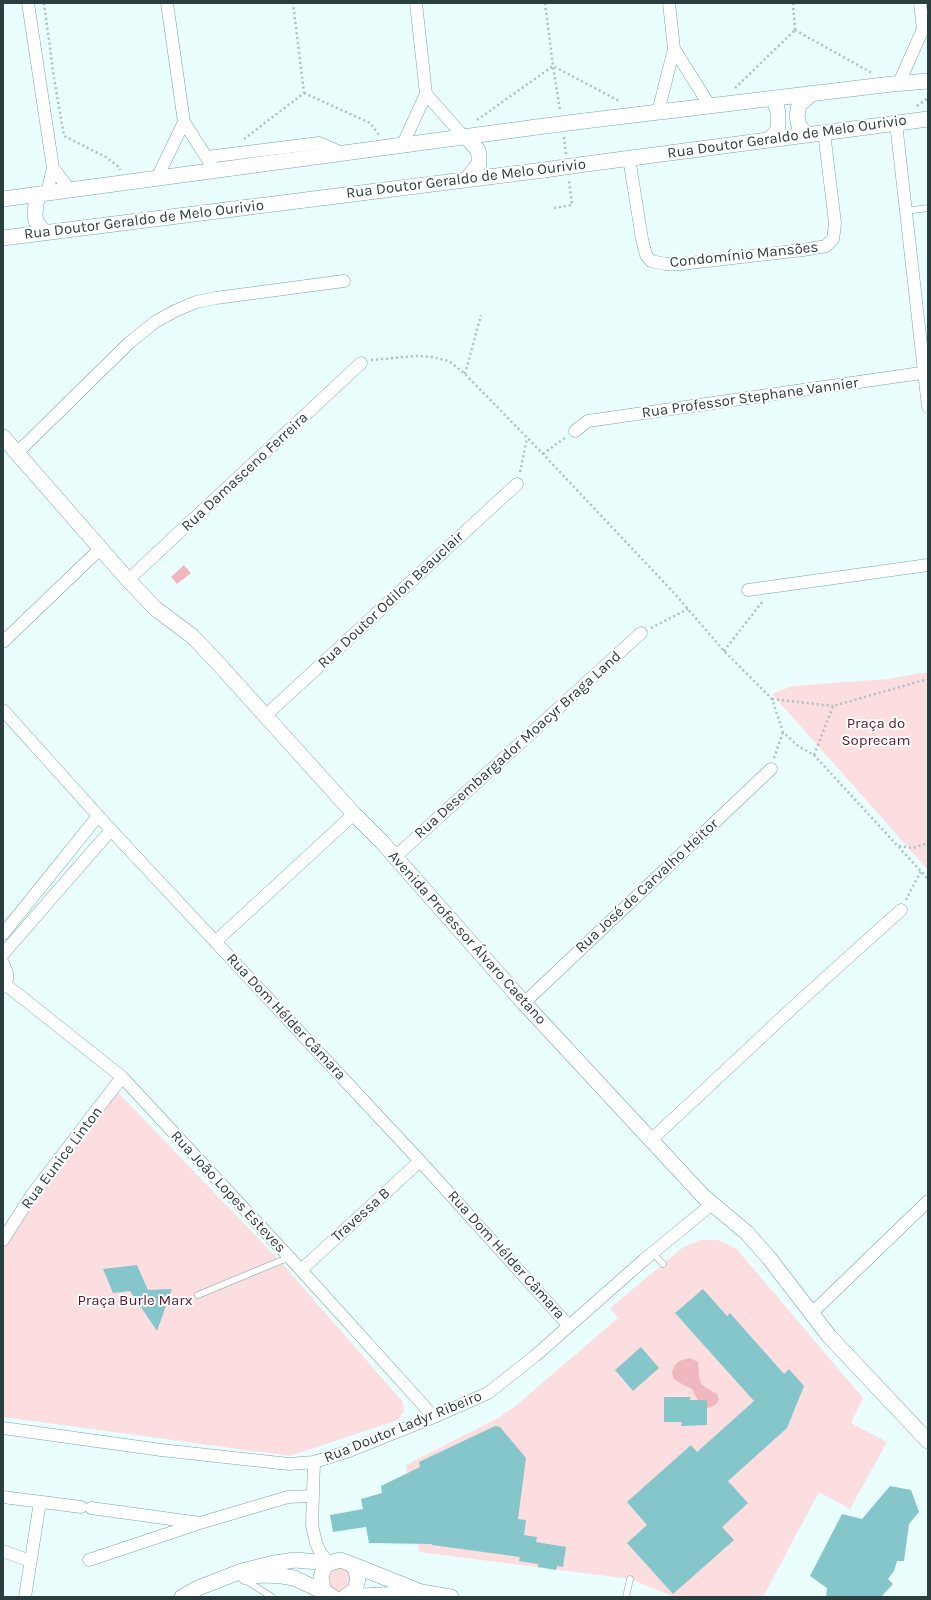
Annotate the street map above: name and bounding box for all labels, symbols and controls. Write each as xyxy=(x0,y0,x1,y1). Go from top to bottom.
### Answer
street label: Rua Doutor Geraldo de Melo Ourivio xyxy=(666,111,908,163)
street label: Rua Doutor Geraldo de Melo Ourivio xyxy=(345,155,587,203)
street label: Rua Doutor Geraldo de Melo Ourivio xyxy=(23,196,265,244)
street label: Condomínio Mansões xyxy=(669,238,819,272)
street label: Rua Professor Stephane Vannier xyxy=(641,374,859,422)
street label: Rua Damasceno Ferreira xyxy=(178,409,312,535)
street label: Rua Doutor Odilon Beauclair xyxy=(314,528,468,672)
street label: Rua Desembargador Moacyr Braga Land xyxy=(411,647,625,843)
park label: Praça do Soprecam xyxy=(841,715,911,750)
street label: Rua José de Carvalho Heitor xyxy=(572,815,722,957)
street label: Avenida Professor Álvaro Caetano xyxy=(384,847,550,1029)
street label: Rua Dom Hélder Câmara xyxy=(223,950,349,1084)
street label: Rua Eunice Linton xyxy=(18,1103,106,1213)
street label: Rua João Lopes Esteves xyxy=(167,1127,289,1257)
street label: Travessa B xyxy=(328,1184,394,1246)
street label: Rua Dom Hélder Câmara xyxy=(444,1187,568,1323)
park label: Praça Burle Marx xyxy=(78,1292,192,1310)
street label: Rua Doutor Ladyr Ribeiro xyxy=(321,1387,485,1467)

